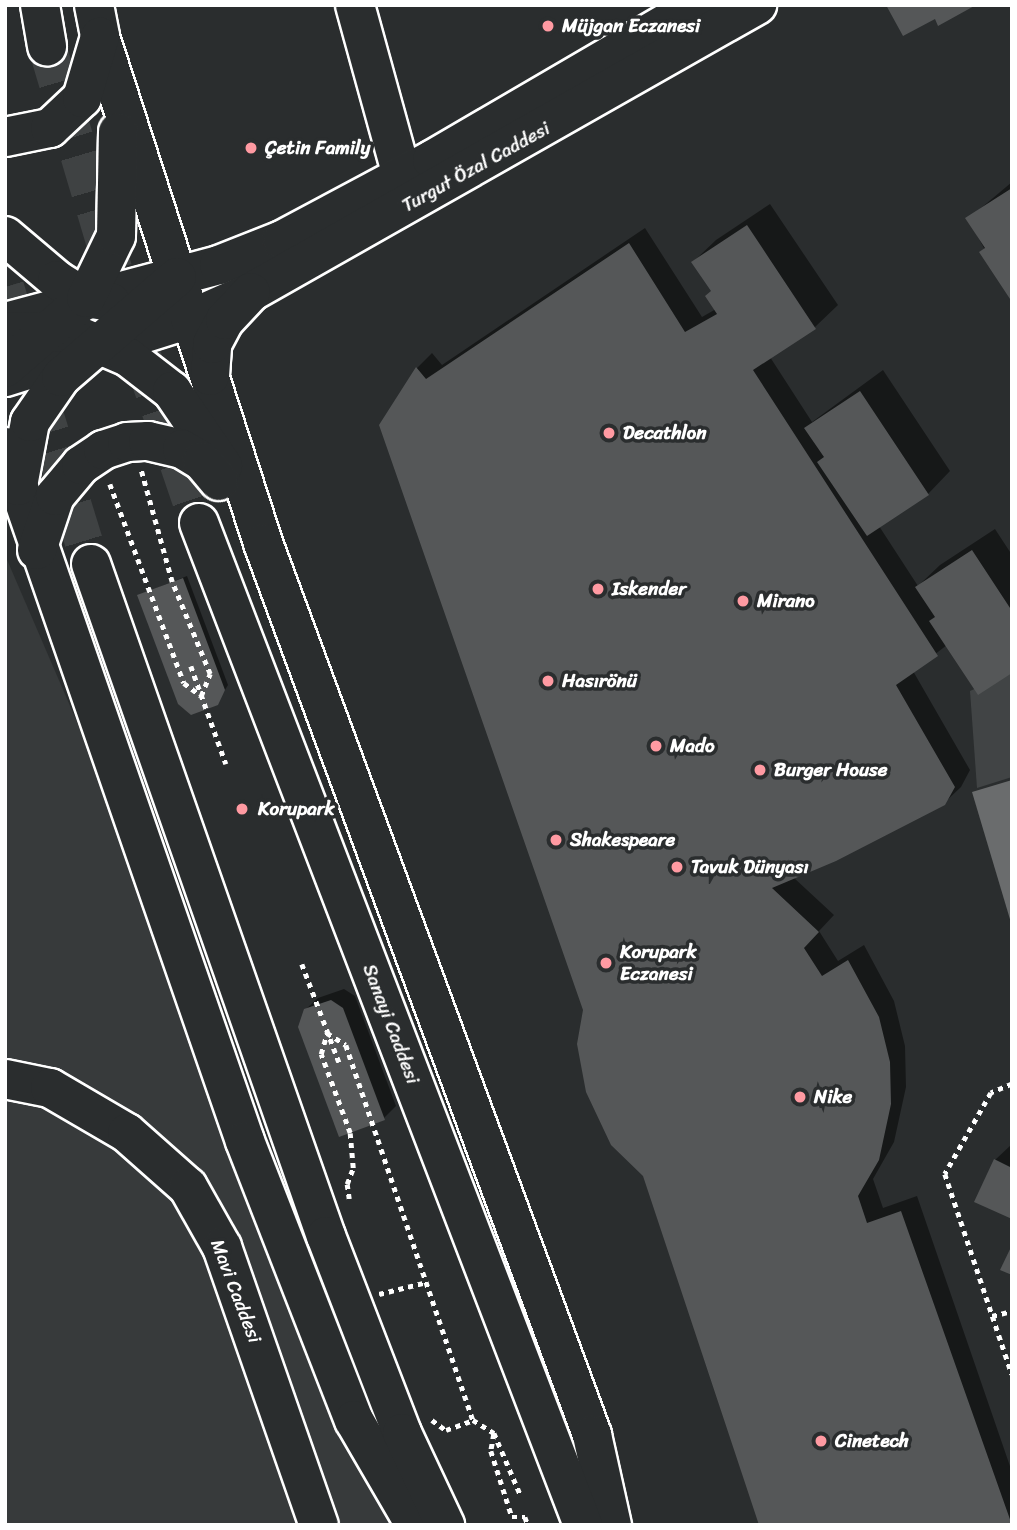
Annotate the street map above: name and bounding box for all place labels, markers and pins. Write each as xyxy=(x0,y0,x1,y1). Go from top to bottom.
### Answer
place label: Müjgan Eczanesi xyxy=(562,15,701,37)
marker: Müjgan Eczanesi xyxy=(540,18,556,34)
place label: Çetin Family xyxy=(265,137,370,159)
marker: Çetin Family xyxy=(243,140,259,156)
place label: Decathlon xyxy=(623,422,706,444)
marker: Decathlon xyxy=(601,425,617,441)
place label: Iskender xyxy=(612,578,686,600)
marker: Iskender xyxy=(590,581,606,597)
place label: Mirano xyxy=(757,590,815,612)
marker: Mirano xyxy=(735,593,751,609)
place label: Hasırönü xyxy=(562,670,637,692)
marker: Hasırönü xyxy=(540,673,556,689)
place label: Mado xyxy=(670,735,715,757)
marker: Mado xyxy=(648,738,664,754)
place label: Burger House xyxy=(774,759,887,781)
marker: Burger House xyxy=(752,762,768,778)
place label: Korupark xyxy=(258,798,335,820)
marker: Korupark xyxy=(232,799,252,819)
place label: Shakespeare xyxy=(570,829,675,851)
marker: Shakespeare xyxy=(548,832,564,848)
place label: Tavuk Dünyası xyxy=(691,856,808,878)
marker: Tavuk Dünyası xyxy=(669,859,685,875)
place label: Korupark Eczanesi xyxy=(620,941,697,985)
marker: Korupark Eczanesi xyxy=(598,955,614,971)
place label: Nike xyxy=(814,1086,852,1108)
marker: Nike xyxy=(792,1089,808,1105)
place label: Cinetech xyxy=(835,1430,909,1452)
marker: Cinetech xyxy=(813,1433,829,1449)

